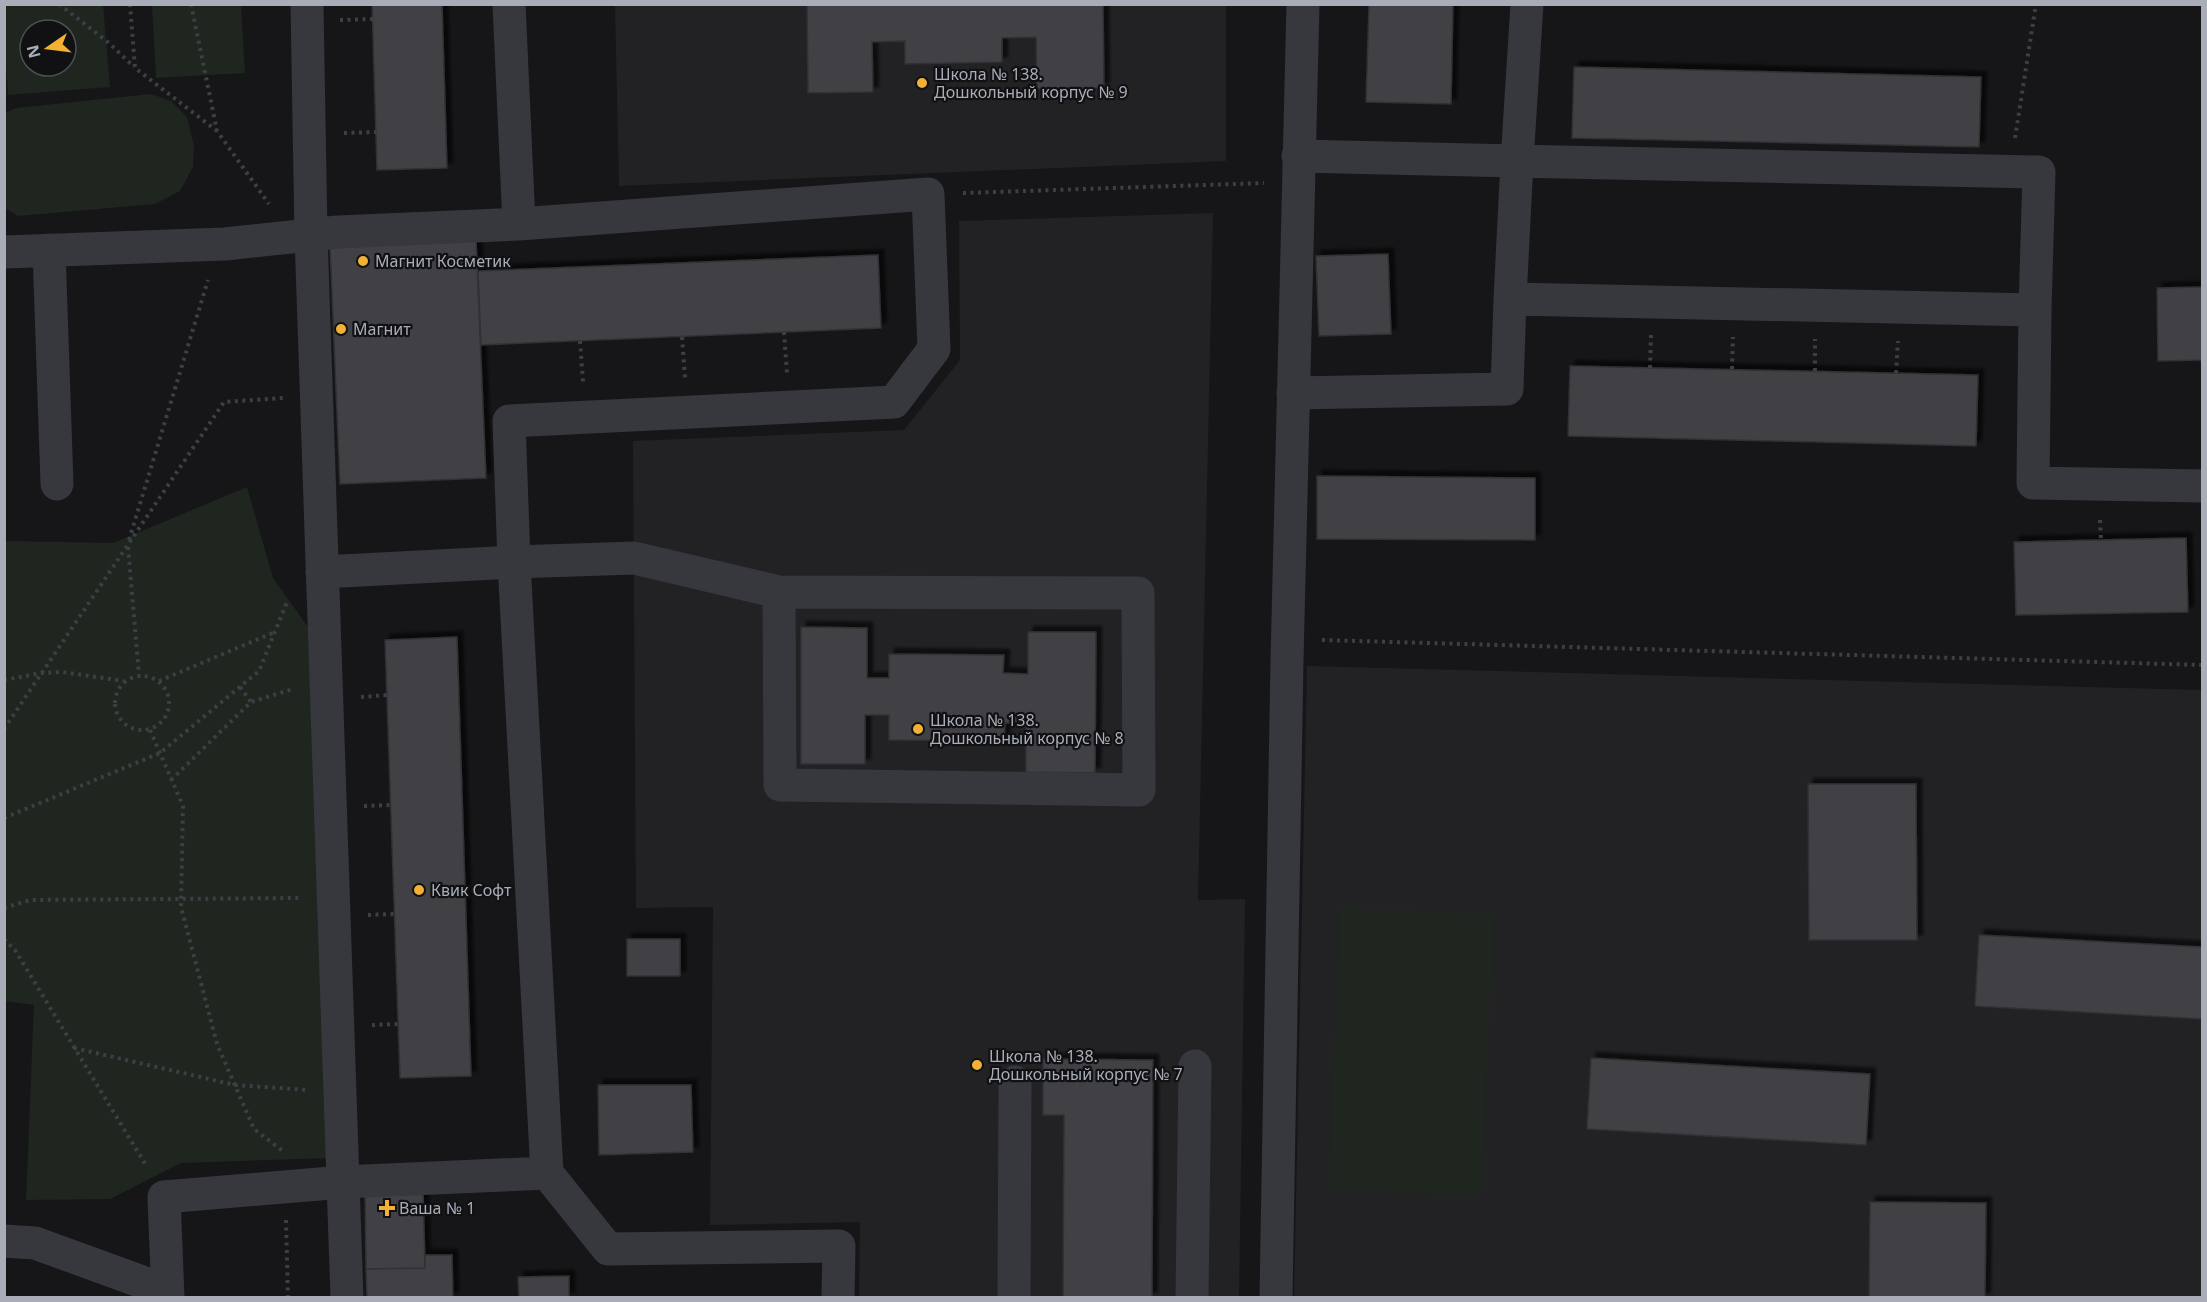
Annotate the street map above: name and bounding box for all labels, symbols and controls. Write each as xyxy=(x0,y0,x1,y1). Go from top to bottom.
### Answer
north arrow xyxy=(18,18,78,78)
text: N xyxy=(21,43,46,61)
place label: Школа № 138. Дошкольный корпус № 9 xyxy=(934,63,1128,103)
marker: Школа № 138. Дошкольный корпус № 9 xyxy=(915,76,929,90)
place label: Магнит Косметик xyxy=(375,250,511,272)
marker: Магнит Косметик xyxy=(356,254,370,268)
place label: Магнит xyxy=(353,318,411,340)
marker: Магнит xyxy=(334,322,348,336)
place label: Школа № 138. Дошкольный корпус № 8 xyxy=(930,709,1124,749)
marker: Школа № 138. Дошкольный корпус № 8 xyxy=(911,722,925,736)
place label: Квик Софт xyxy=(431,879,512,901)
marker: Квик Софт xyxy=(412,883,426,897)
place label: Школа № 138. Дошкольный корпус № 7 xyxy=(989,1045,1183,1085)
marker: Школа № 138. Дошкольный корпус № 7 xyxy=(970,1058,984,1072)
place label: Ваша № 1 xyxy=(399,1197,475,1219)
marker: Ваша № 1 xyxy=(380,1201,394,1215)

